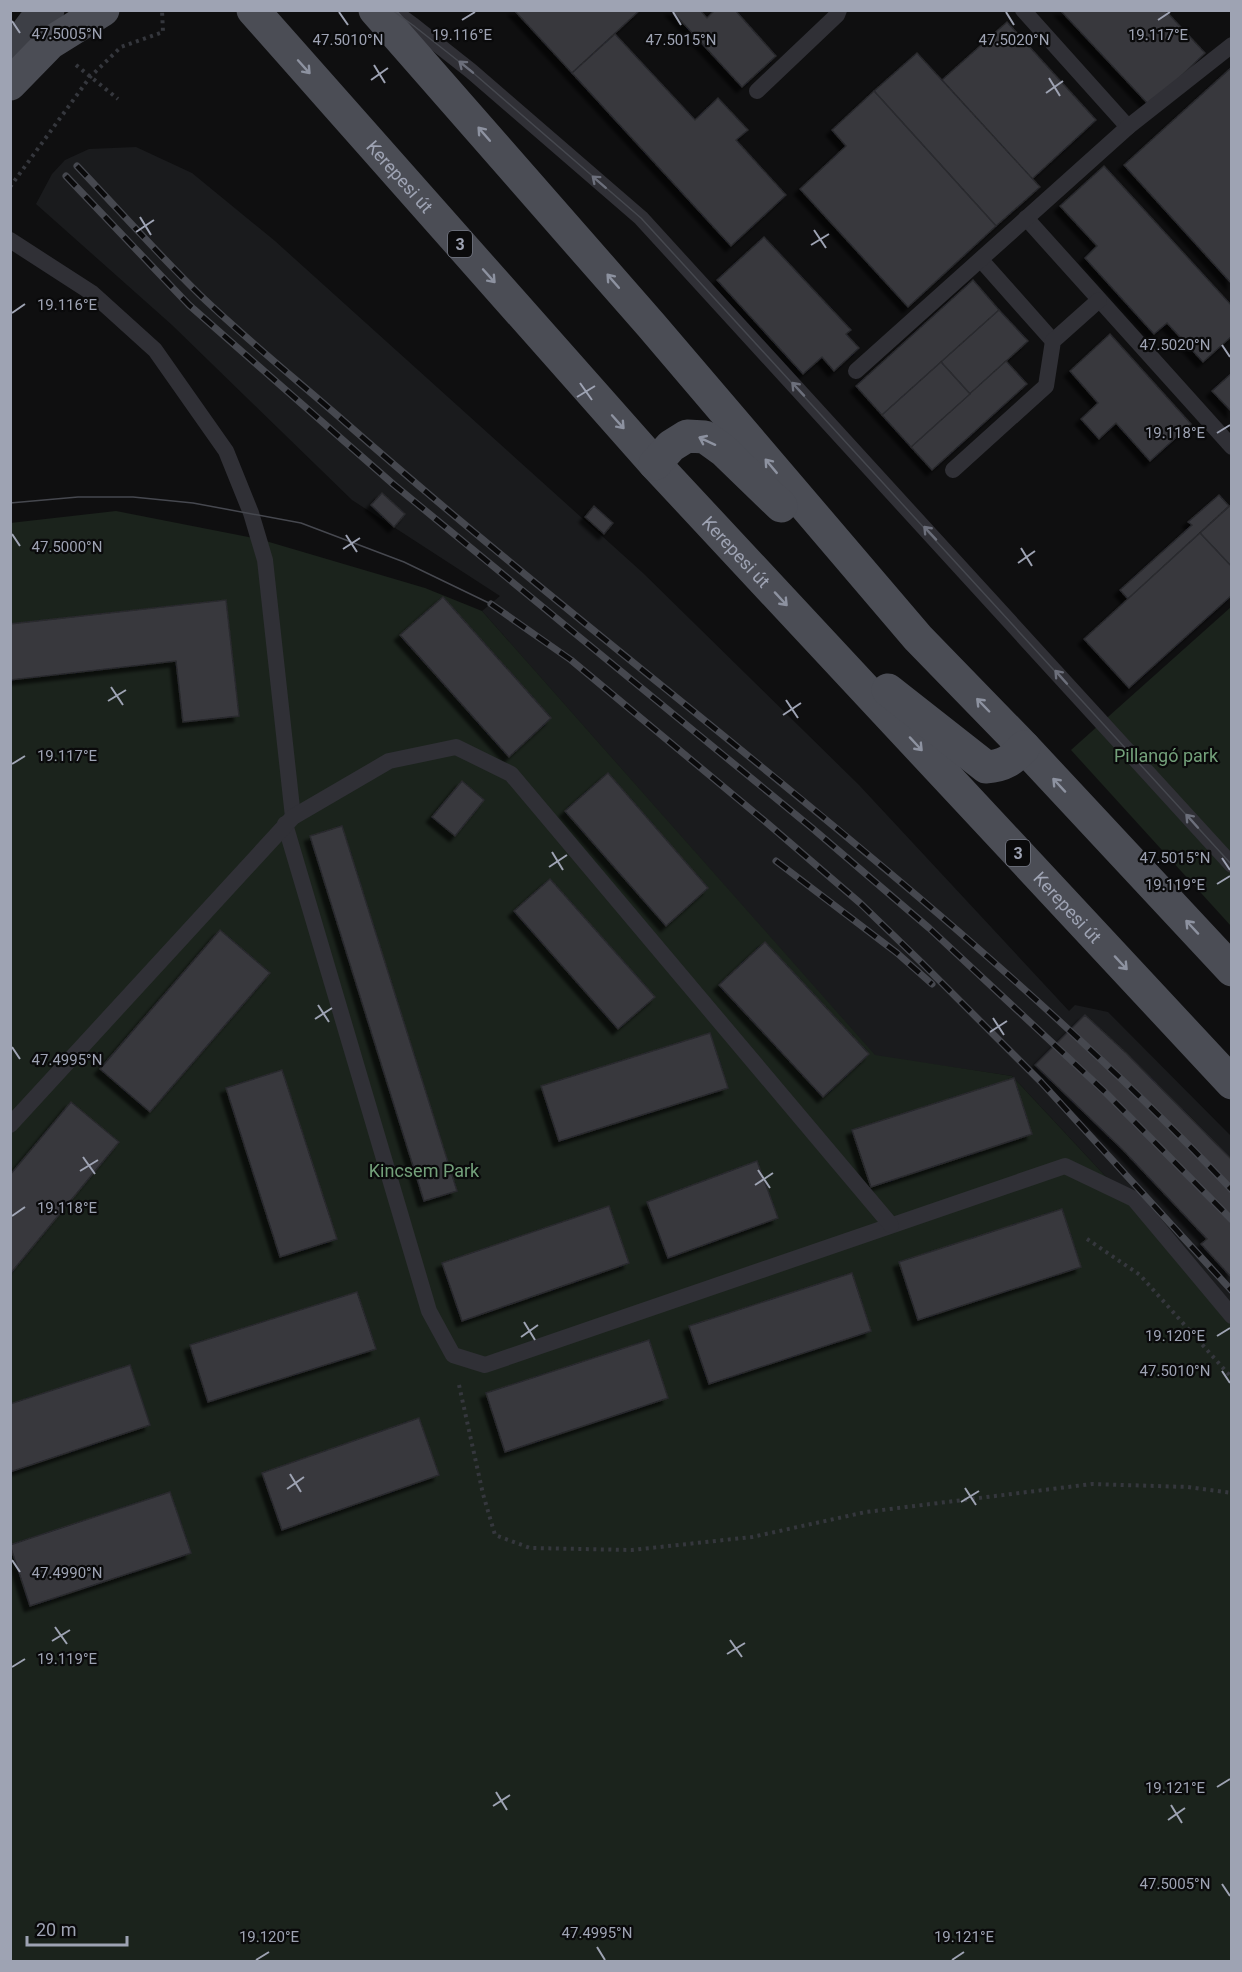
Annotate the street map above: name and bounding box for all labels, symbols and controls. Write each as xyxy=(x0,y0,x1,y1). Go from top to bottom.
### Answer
text: 47.5005°N xyxy=(32,25,102,43)
text: 19.116°E xyxy=(432,26,493,44)
text: 19.117°E xyxy=(1128,26,1189,44)
text: 47.5010°N xyxy=(313,31,383,49)
text: 47.5015°N xyxy=(646,31,716,49)
text: 47.5020°N xyxy=(979,31,1049,49)
one-way arrow xyxy=(297,59,311,74)
one-way arrow xyxy=(458,61,474,74)
one-way arrow xyxy=(477,127,491,142)
street label: Kerepesi út xyxy=(363,136,438,217)
one-way arrow xyxy=(591,176,607,189)
road number: 3 xyxy=(448,231,472,257)
one-way arrow xyxy=(482,268,495,284)
one-way arrow xyxy=(606,273,619,289)
text: 19.116°E xyxy=(37,296,98,314)
text: 47.5020°N xyxy=(1140,336,1210,354)
one-way arrow xyxy=(791,382,805,397)
one-way arrow xyxy=(611,414,625,429)
text: 19.118°E xyxy=(1145,424,1206,442)
one-way arrow xyxy=(699,435,717,446)
one-way arrow xyxy=(764,459,778,474)
street label: Kerepesi út xyxy=(698,512,775,592)
one-way arrow xyxy=(923,526,937,541)
text: 47.5000°N xyxy=(32,538,102,556)
one-way arrow xyxy=(774,592,788,607)
one-way arrow xyxy=(1054,670,1068,685)
one-way arrow xyxy=(976,697,990,712)
one-way arrow xyxy=(909,736,923,751)
park label: Pillangó park xyxy=(1114,745,1219,766)
text: 19.117°E xyxy=(37,747,98,765)
one-way arrow xyxy=(1052,777,1066,792)
one-way arrow xyxy=(1185,814,1199,829)
road number: 3 xyxy=(1006,840,1030,866)
text: 47.5015°N xyxy=(1140,849,1210,867)
street label: Kerepesi út xyxy=(1030,867,1106,947)
text: 19.119°E xyxy=(1145,876,1206,894)
one-way arrow xyxy=(1185,920,1199,935)
one-way arrow xyxy=(1114,955,1128,970)
text: 47.4995°N xyxy=(32,1051,102,1069)
park label: Kincsem Park xyxy=(369,1160,480,1181)
text: 19.118°E xyxy=(37,1199,98,1217)
text: 19.120°E xyxy=(1145,1327,1206,1345)
text: 47.5010°N xyxy=(1140,1362,1210,1380)
text: 47.4990°N xyxy=(32,1564,102,1582)
text: 19.119°E xyxy=(37,1650,98,1668)
text: 19.121°E xyxy=(1145,1779,1206,1797)
text: 47.5005°N xyxy=(1140,1875,1210,1893)
scale bar xyxy=(27,1909,128,1947)
text: 20 m xyxy=(36,1919,76,1940)
text: 47.4995°N xyxy=(562,1924,632,1942)
text: 19.120°E xyxy=(239,1928,300,1946)
text: 19.121°E xyxy=(934,1928,995,1946)

